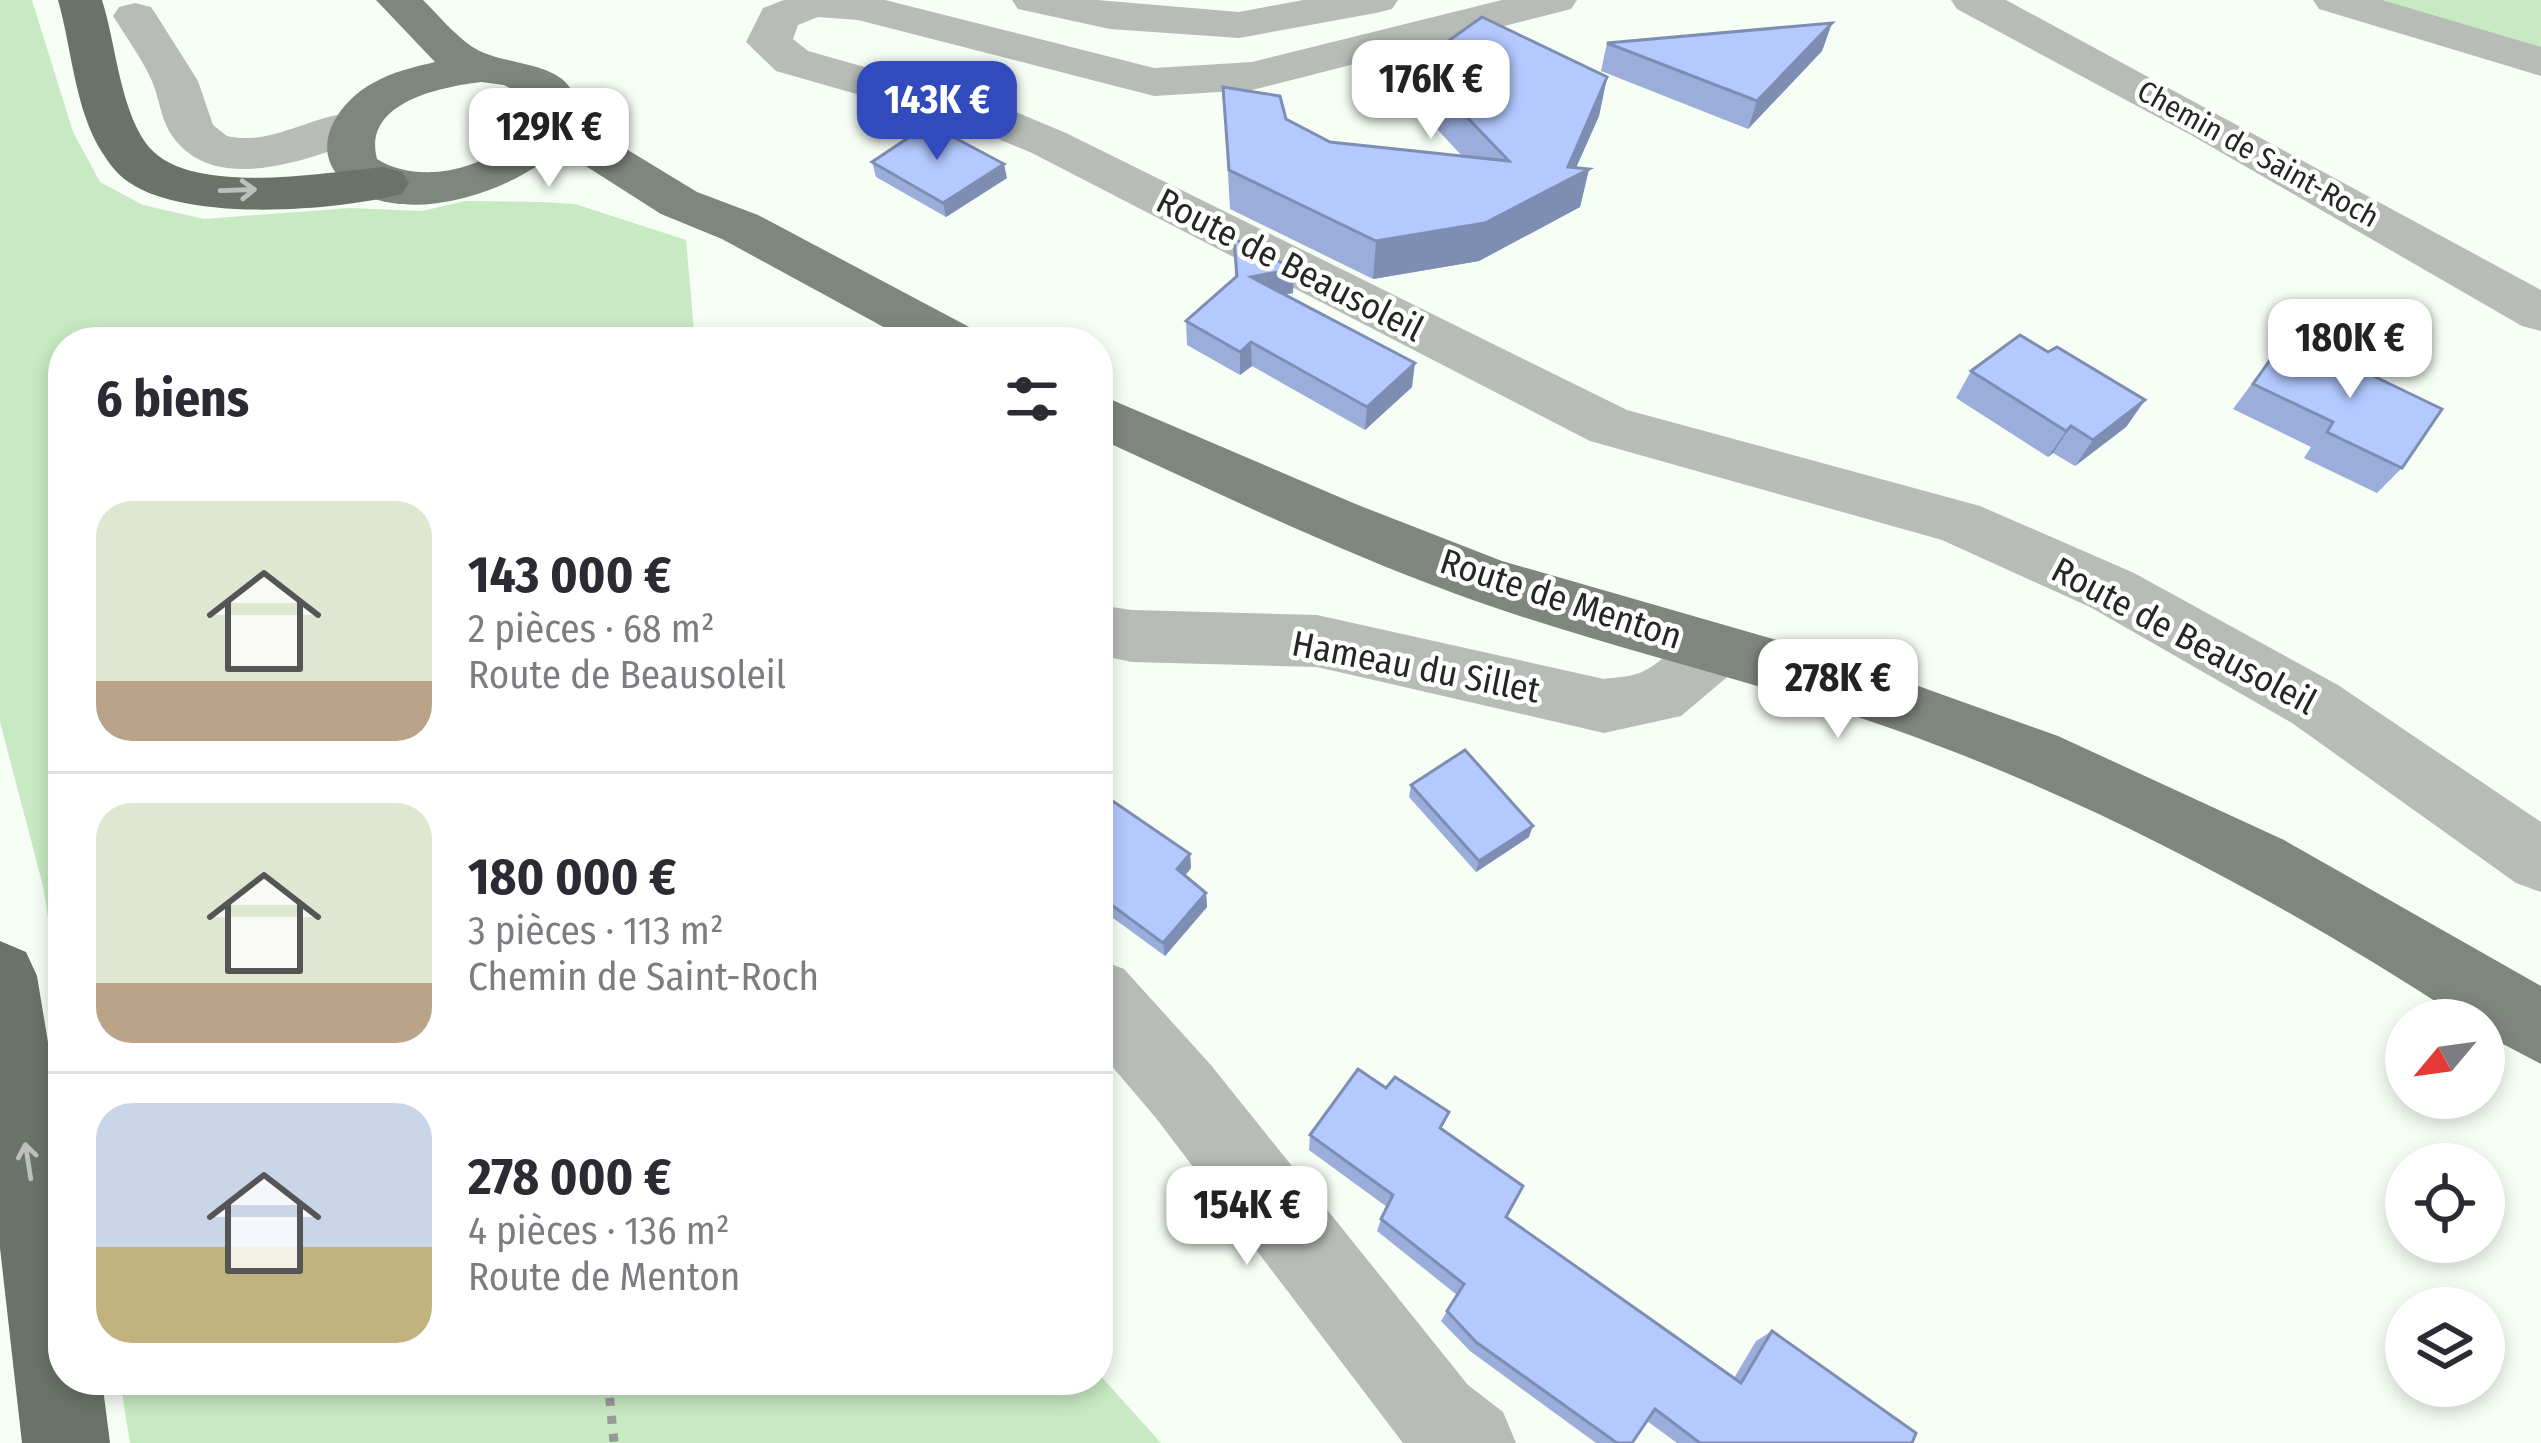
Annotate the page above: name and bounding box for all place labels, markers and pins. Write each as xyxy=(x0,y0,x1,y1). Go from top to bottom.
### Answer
pin: 176K € xyxy=(1333,40,1529,142)
pin: 143K € xyxy=(839,61,1035,163)
pin: 129K € xyxy=(451,88,647,190)
pin: 180K € xyxy=(2252,299,2448,401)
pin: 278K € xyxy=(1740,639,1936,741)
pin: 154K € xyxy=(1149,1166,1345,1268)

